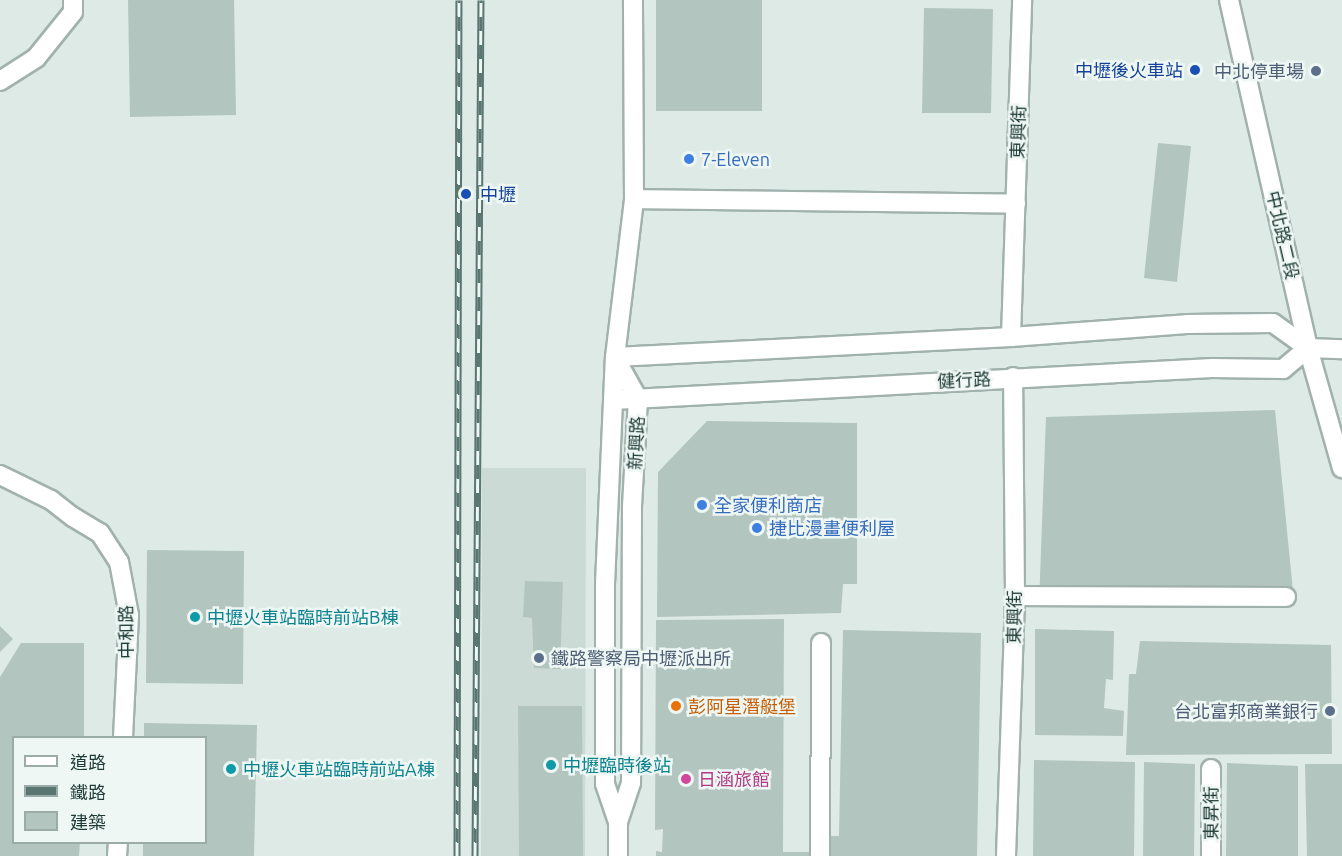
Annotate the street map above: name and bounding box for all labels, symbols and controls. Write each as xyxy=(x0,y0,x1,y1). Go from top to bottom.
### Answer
place label: 中壢後火車站 xyxy=(1075,59,1183,81)
place label: 中北停車場 xyxy=(1214,60,1304,82)
marker: 中壢後火車站 xyxy=(1188,63,1202,77)
marker: 中北停車場 xyxy=(1309,64,1323,78)
street label: 東興街 xyxy=(1006,105,1030,159)
place label: 7-Eleven xyxy=(701,148,770,170)
marker: 7-Eleven xyxy=(682,152,696,166)
place label: 中壢 xyxy=(480,183,516,205)
marker: 中壢 xyxy=(457,185,475,203)
street label: 中北路二段 xyxy=(1262,189,1304,281)
street label: 健行路 xyxy=(936,368,992,392)
street label: 新興路 xyxy=(624,415,648,471)
place label: 全家便利商店 xyxy=(714,494,822,516)
marker: 全家便利商店 xyxy=(695,498,709,512)
place label: 捷比漫畫便利屋 xyxy=(769,517,895,539)
marker: 捷比漫畫便利屋 xyxy=(750,521,764,535)
street label: 東興街 xyxy=(1003,590,1025,644)
street label: 中和路 xyxy=(115,605,137,659)
place label: 中壢火車站臨時前站B棟 xyxy=(207,606,398,628)
marker: 中壢火車站臨時前站B棟 xyxy=(188,610,202,624)
place label: 鐵路警察局中壢派出所 xyxy=(551,647,731,669)
marker: 鐵路警察局中壢派出所 xyxy=(532,651,546,665)
place label: 彭阿星潛艇堡 xyxy=(688,695,796,717)
marker: 彭阿星潛艇堡 xyxy=(669,699,683,713)
place label: 台北富邦商業銀行 xyxy=(1174,700,1318,722)
marker: 台北富邦商業銀行 xyxy=(1323,704,1337,718)
legend xyxy=(12,736,207,844)
text: 道路 xyxy=(70,752,106,772)
place label: 中壢臨時後站 xyxy=(563,754,671,776)
place label: 中壢火車站臨時前站A棟 xyxy=(243,758,435,780)
marker: 中壢臨時後站 xyxy=(544,758,558,772)
marker: 中壢火車站臨時前站A棟 xyxy=(224,762,238,776)
place label: 日涵旅館 xyxy=(698,768,770,790)
marker: 日涵旅館 xyxy=(679,772,693,786)
text: 鐵路 xyxy=(70,782,106,802)
street label: 東昇街 xyxy=(1200,786,1222,840)
text: 建築 xyxy=(70,812,106,832)

